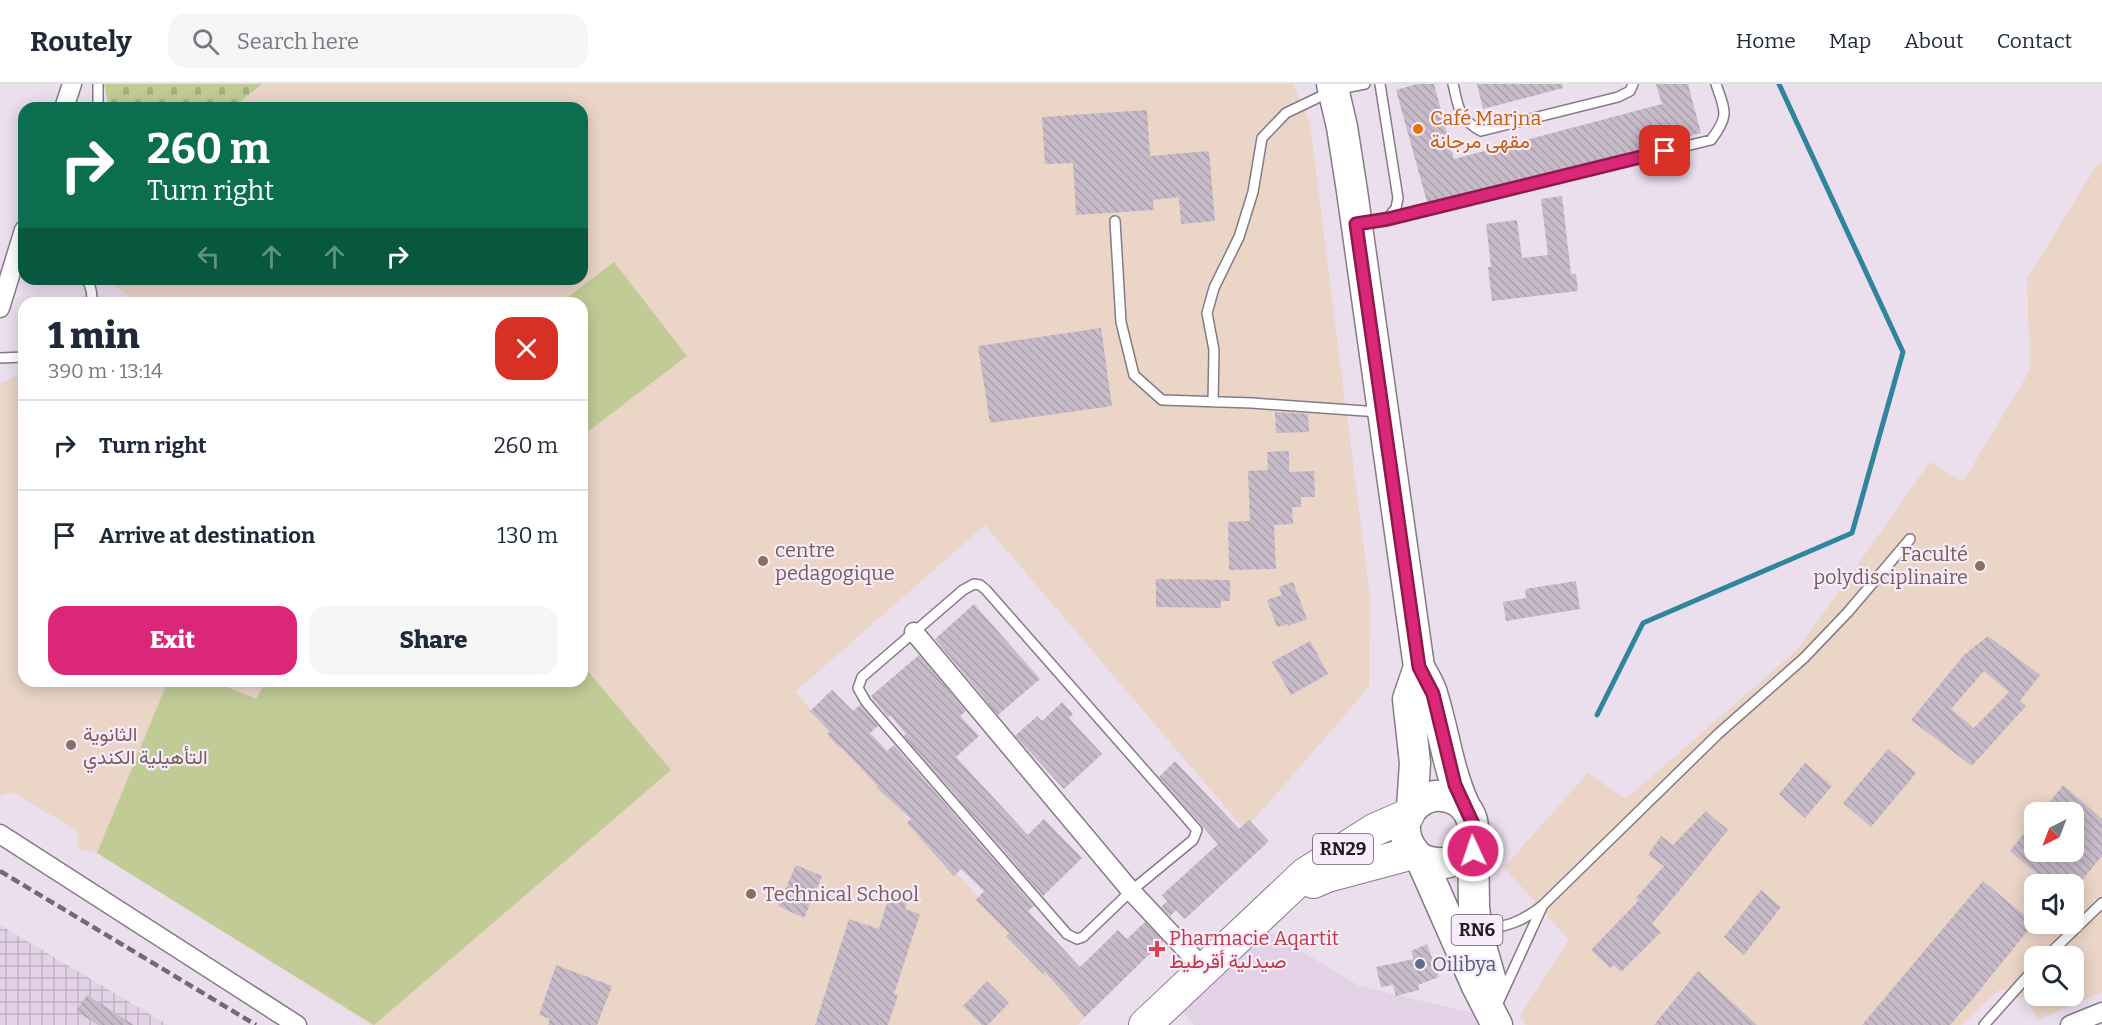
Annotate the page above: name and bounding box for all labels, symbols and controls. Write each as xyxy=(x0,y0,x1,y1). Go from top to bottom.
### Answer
search box xyxy=(168,14,588,68)
text: Routely xyxy=(30,25,132,58)
icon: search xyxy=(189,25,222,58)
text: Search here xyxy=(237,28,359,55)
text: Home xyxy=(1736,28,1796,54)
text: Map xyxy=(1829,28,1871,54)
text: About xyxy=(1904,28,1964,54)
text: Contact xyxy=(1997,28,2072,54)
place label: Café Marjna مقهى مرجانة xyxy=(1430,106,1542,154)
marker: Café Marjna مقهى مرجانة xyxy=(1411,122,1425,136)
text: 260 m xyxy=(147,124,270,174)
pin xyxy=(1639,125,1690,176)
icon: right xyxy=(48,126,126,204)
icon: arrive xyxy=(1648,134,1681,167)
text: Turn right xyxy=(147,175,274,207)
icon: left xyxy=(192,240,225,273)
icon: ahead xyxy=(255,240,288,273)
icon: ahead xyxy=(318,240,351,273)
icon: right xyxy=(381,240,414,273)
text: 1 min xyxy=(48,314,140,358)
button: close xyxy=(495,317,558,380)
text: 390 m · 13:14 xyxy=(48,359,163,383)
icon: right xyxy=(48,429,81,462)
text: Turn right xyxy=(99,432,207,459)
text: 260 m xyxy=(494,432,558,459)
icon: arrive xyxy=(48,519,81,552)
text: Arrive at destination xyxy=(99,522,315,549)
text: 130 m xyxy=(497,522,558,549)
place label: centre pedagogique xyxy=(775,538,895,585)
place label: Faculté polydisciplinaire xyxy=(1813,542,1968,589)
marker: centre pedagogique xyxy=(756,554,770,568)
marker: Faculté polydisciplinaire xyxy=(1973,559,1987,573)
button: Exit xyxy=(48,606,297,675)
button: Share xyxy=(309,606,558,675)
place label: الثانوية التأهيلية الكندي xyxy=(83,722,208,774)
marker: الثانوية التأهيلية الكندي xyxy=(64,738,78,752)
north arrow xyxy=(2024,802,2084,862)
map controls xyxy=(2024,802,2084,1006)
position arrow xyxy=(1441,819,1505,883)
road number: RN29 xyxy=(1313,834,1373,864)
button: sound xyxy=(2024,874,2084,934)
place label: Technical School xyxy=(763,882,919,906)
marker: Technical School xyxy=(744,887,758,901)
road number: RN6 xyxy=(1452,915,1502,945)
place label: Pharmacie Aqartit صيدلية أقرطيط xyxy=(1169,926,1339,974)
marker: Pharmacie Aqartit صيدلية أقرطيط xyxy=(1150,942,1164,956)
button: search xyxy=(2024,946,2084,1006)
place label: Oilibya xyxy=(1432,952,1497,976)
marker: Oilibya xyxy=(1413,957,1427,971)

